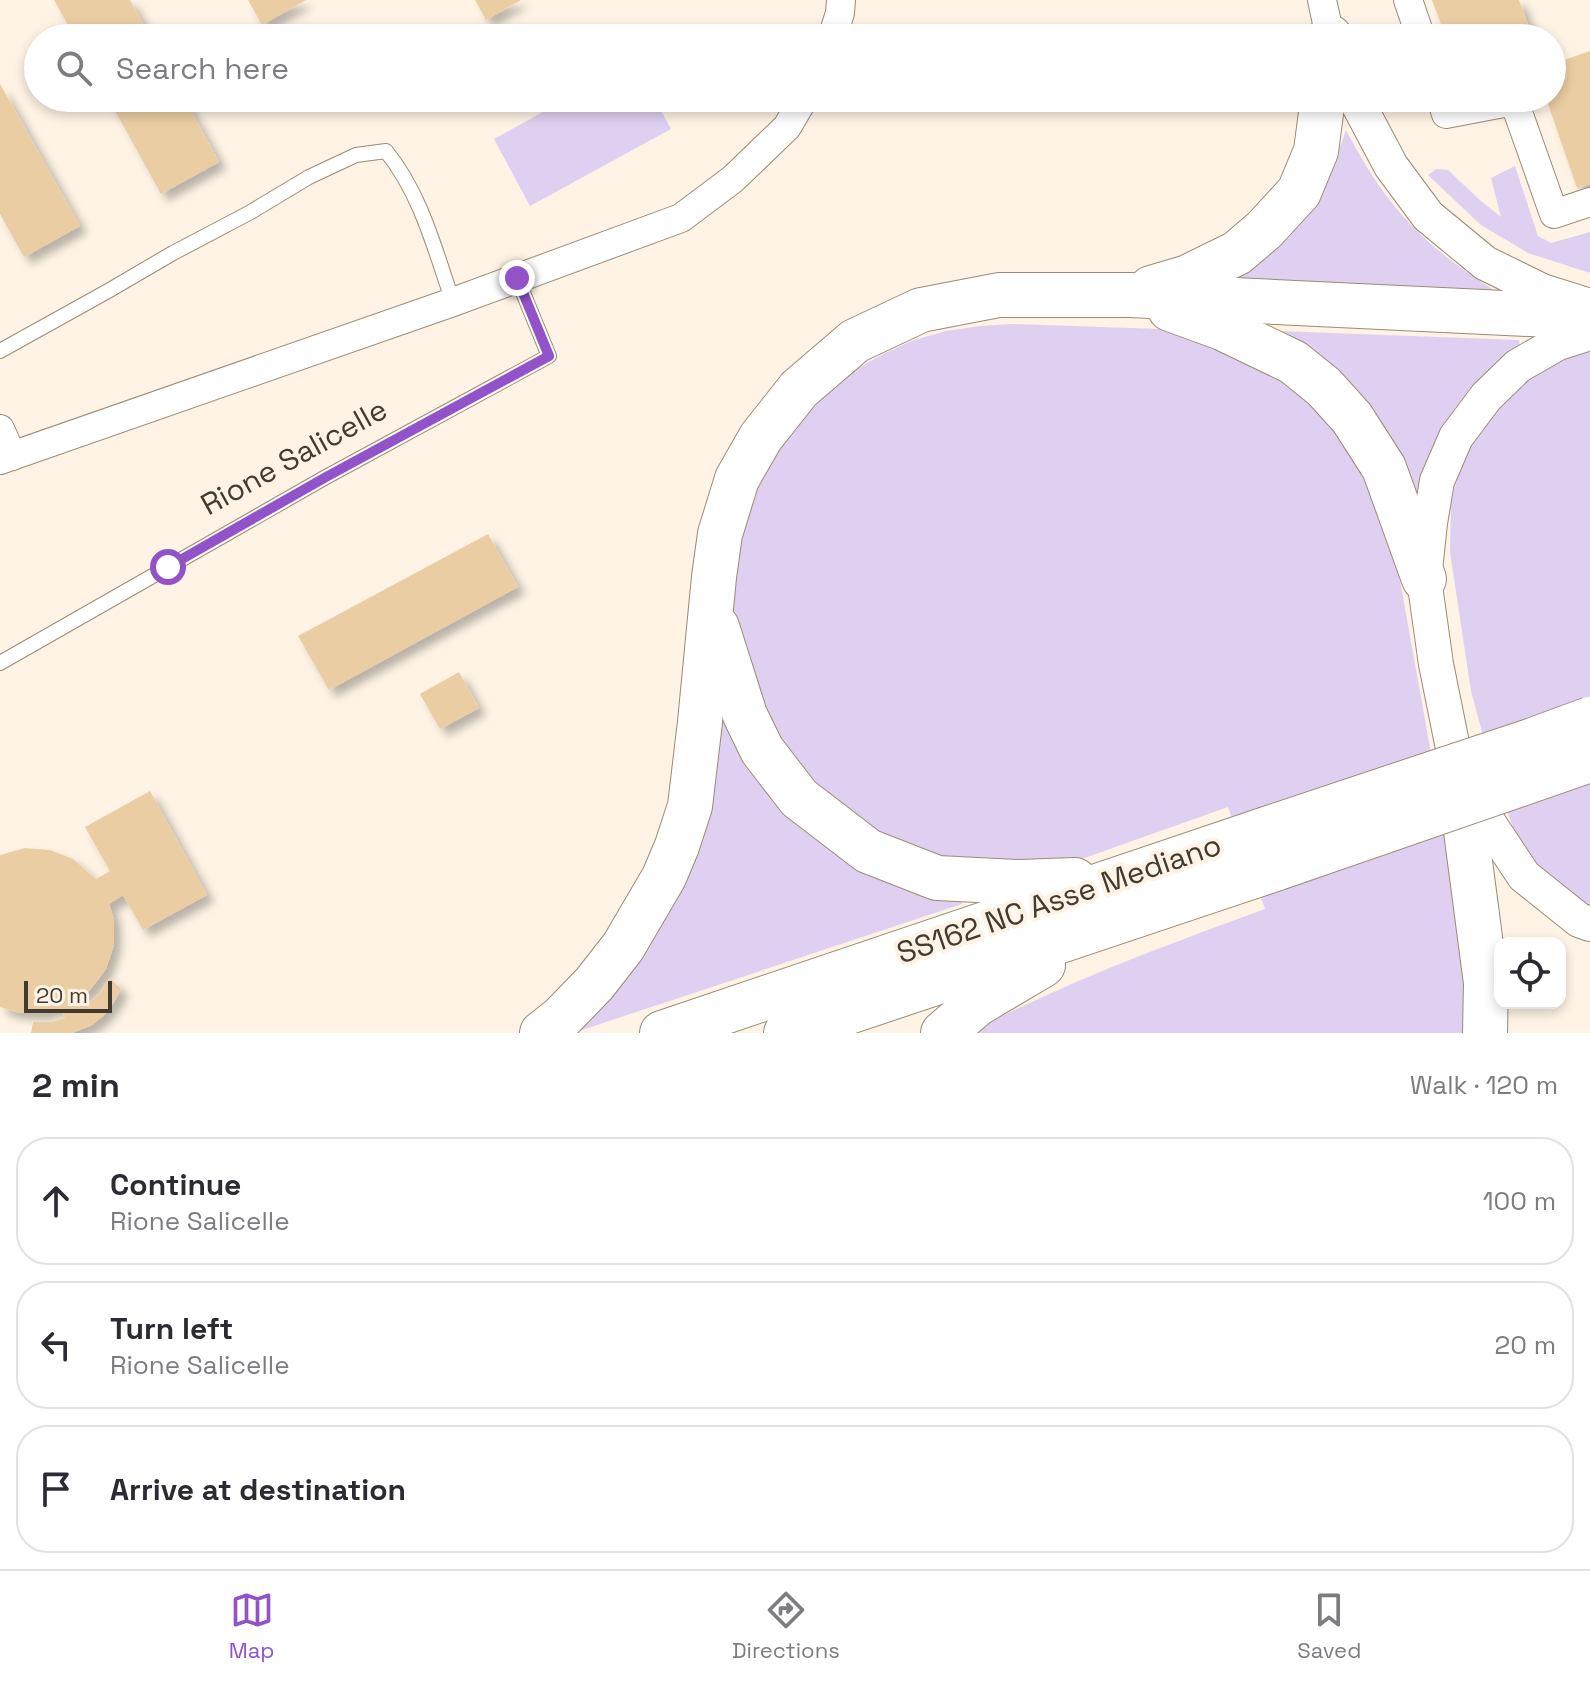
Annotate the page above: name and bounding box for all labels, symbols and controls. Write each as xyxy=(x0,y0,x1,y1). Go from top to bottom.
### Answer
search box xyxy=(24,24,1566,112)
icon: search xyxy=(52,46,96,90)
text: Search here xyxy=(116,49,289,88)
route end xyxy=(499,260,535,296)
street label: Rione Salicelle xyxy=(194,389,394,524)
route start xyxy=(150,549,186,585)
street label: SS162 NC Asse Mediano xyxy=(892,825,1226,972)
map controls xyxy=(1494,937,1566,1009)
button: locate xyxy=(1494,937,1566,1009)
scale bar xyxy=(24,977,112,1013)
text: 20 m xyxy=(36,981,88,1009)
text: 2 min xyxy=(32,1064,120,1107)
text: Walk · 120 m xyxy=(1410,1068,1558,1102)
text: Continue xyxy=(110,1165,241,1204)
icon: ahead xyxy=(34,1179,78,1223)
text: 100 m xyxy=(1483,1184,1556,1218)
text: Rione Salicelle xyxy=(110,1204,290,1238)
text: Turn left xyxy=(110,1309,233,1348)
icon: left xyxy=(34,1323,78,1367)
text: 20 m xyxy=(1495,1328,1556,1362)
text: Rione Salicelle xyxy=(110,1348,290,1382)
icon: arrive xyxy=(34,1467,78,1511)
text: Arrive at destination xyxy=(110,1470,406,1509)
tab: Map xyxy=(229,1588,275,1664)
tab: Directions xyxy=(732,1588,840,1664)
tab: Saved xyxy=(1297,1588,1361,1664)

